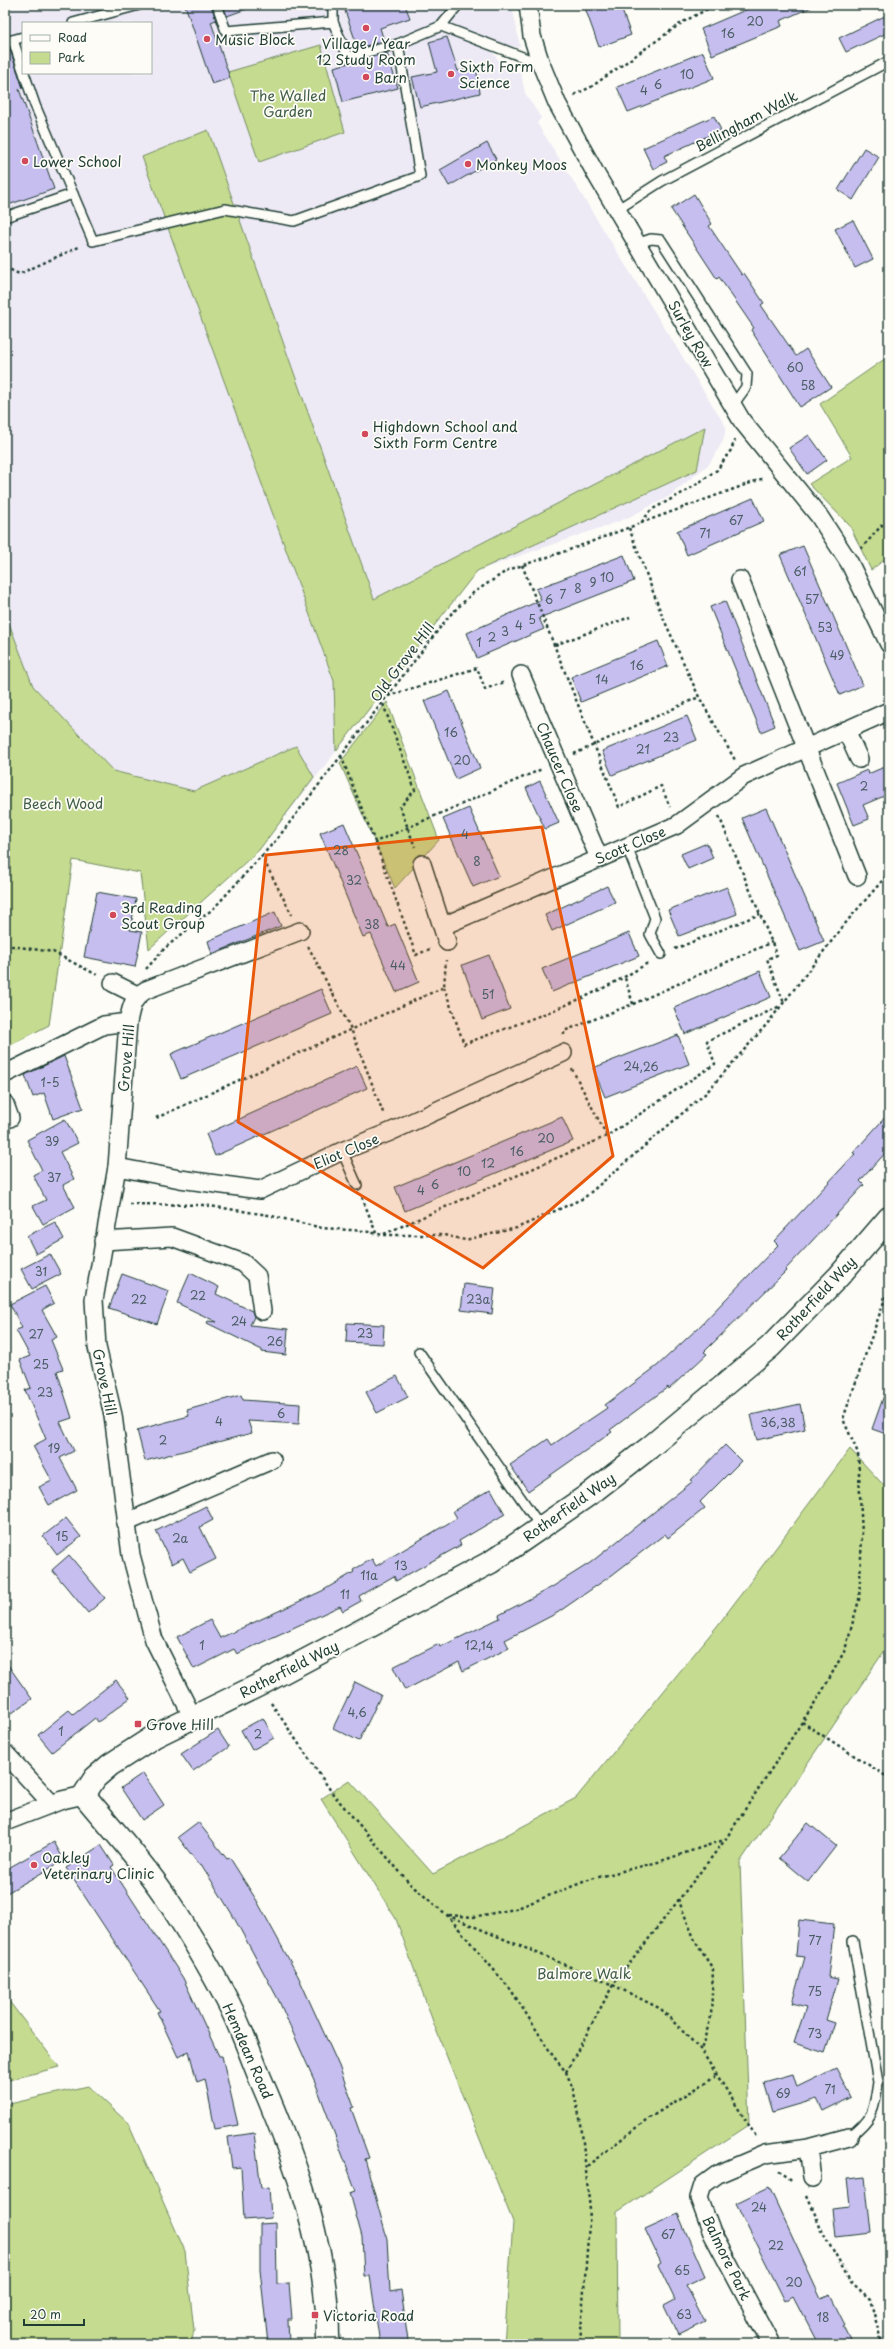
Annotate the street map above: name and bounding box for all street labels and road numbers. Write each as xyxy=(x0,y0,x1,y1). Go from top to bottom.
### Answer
street label: Bellingham Walk xyxy=(691,85,801,157)
street label: Surley Row xyxy=(663,297,719,372)
street label: Old Grove Hill xyxy=(365,618,439,706)
street label: Chaucer Close xyxy=(531,718,589,816)
street label: Scott Close xyxy=(591,821,669,869)
street label: Grove Hill xyxy=(113,1023,139,1093)
street label: Eliot Close xyxy=(310,1128,382,1174)
street label: Rotherfield Way xyxy=(771,1251,861,1345)
street label: Grove Hill xyxy=(88,1347,122,1417)
street label: Rotherfield Way xyxy=(518,1467,620,1547)
street label: Rotherfield Way xyxy=(236,1635,342,1703)
street label: Hemdean Road xyxy=(218,2000,278,2102)
street label: Balmore Park xyxy=(697,2212,757,2304)

